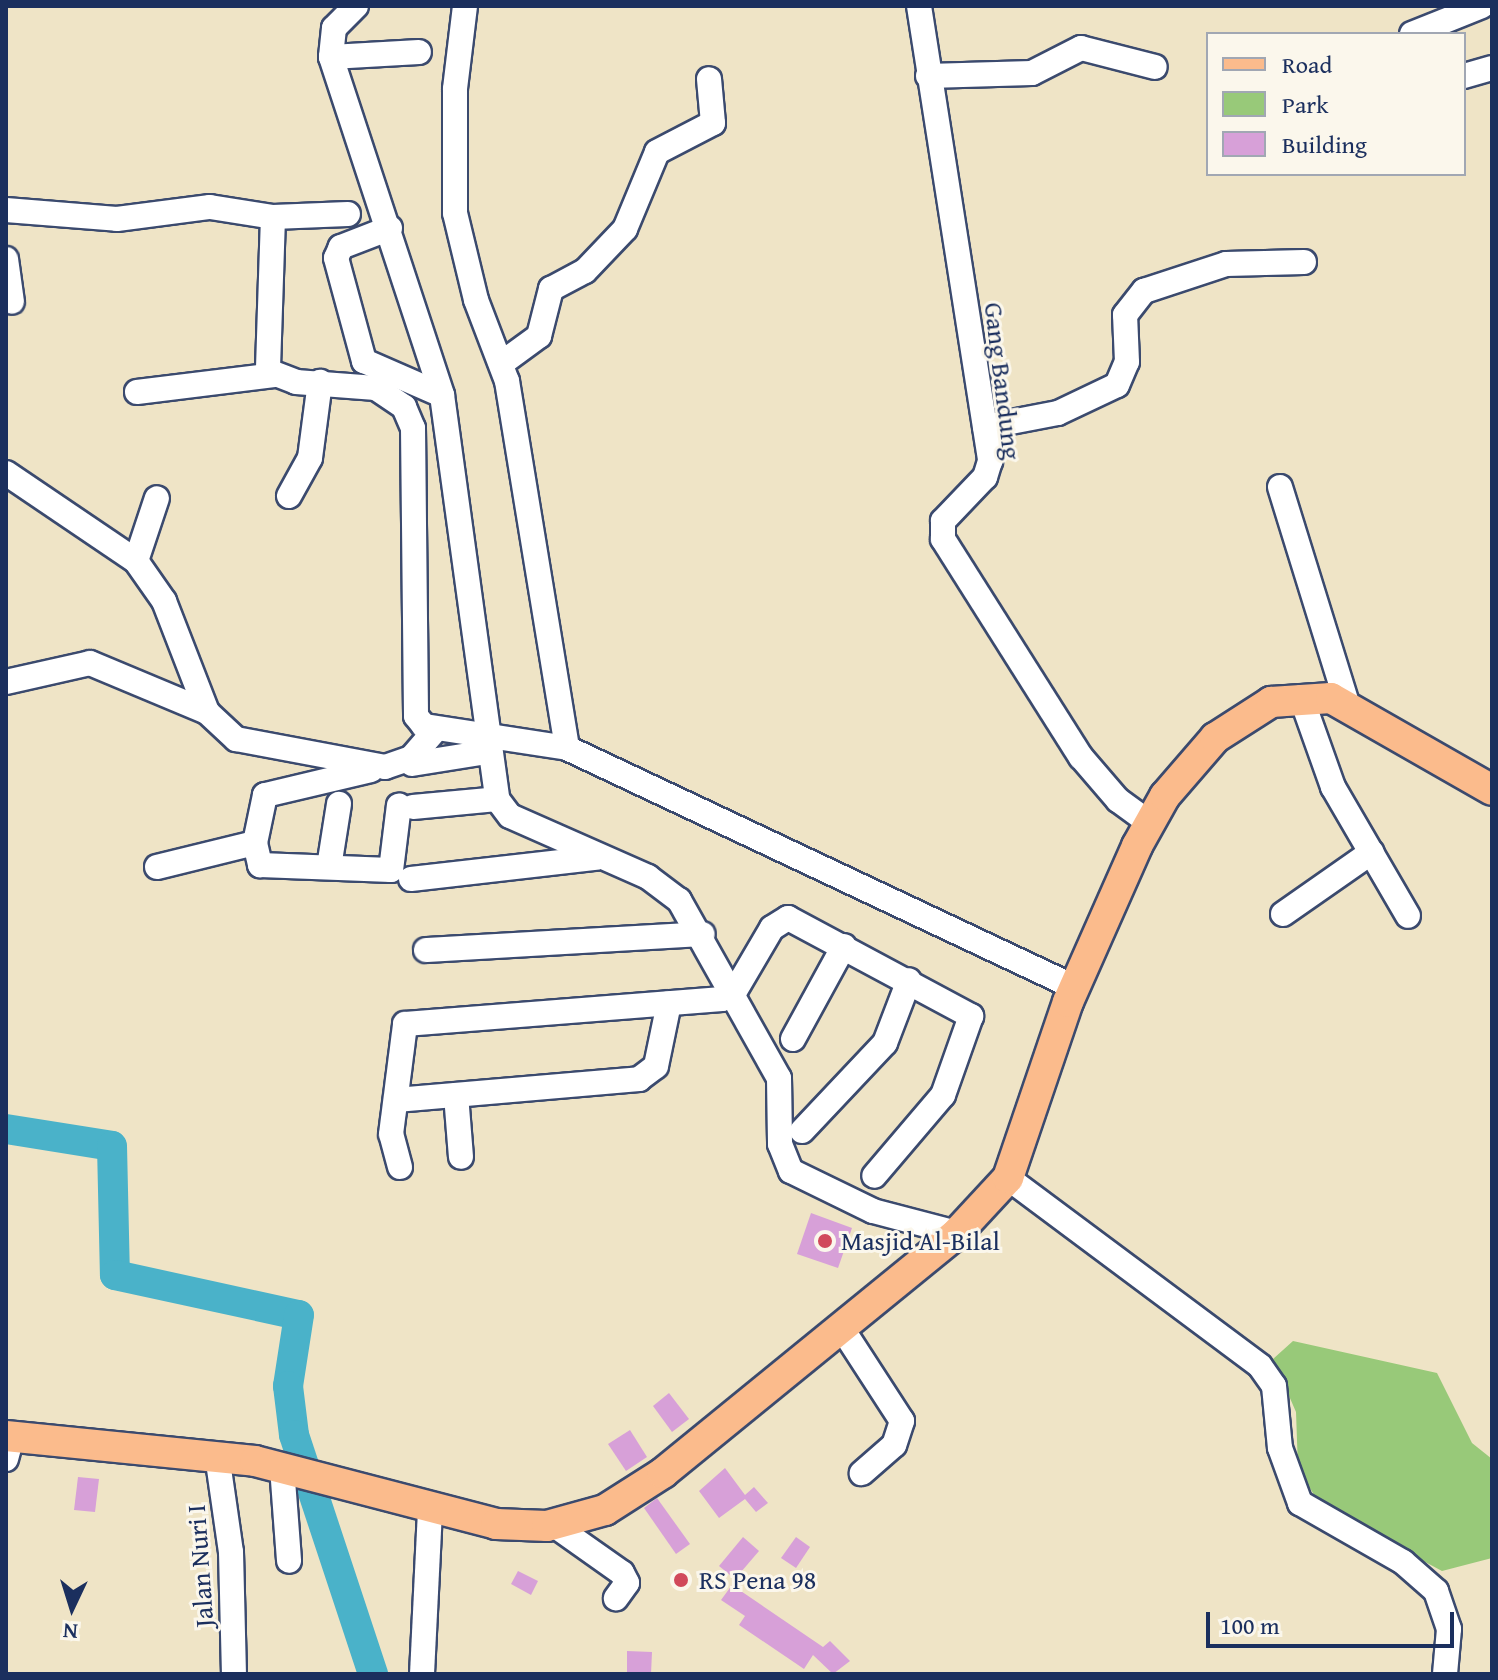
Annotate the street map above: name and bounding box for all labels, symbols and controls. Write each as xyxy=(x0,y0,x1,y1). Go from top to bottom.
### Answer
legend xyxy=(1206,32,1466,176)
text: Road xyxy=(1282,47,1332,82)
text: Park xyxy=(1282,87,1328,122)
text: Building xyxy=(1282,127,1367,162)
street label: Gang Bandung xyxy=(978,301,1028,461)
place label: Masjid Al-Bilal xyxy=(841,1225,1000,1257)
marker: Masjid Al-Bilal xyxy=(816,1232,834,1250)
street label: Jalan Nuri I xyxy=(180,1503,220,1629)
place label: RS Pena 98 xyxy=(699,1564,816,1596)
north arrow xyxy=(32,1568,112,1648)
marker: RS Pena 98 xyxy=(670,1569,692,1591)
scale bar xyxy=(1210,1596,1458,1646)
text: 100 m xyxy=(1220,1608,1280,1643)
text: N xyxy=(62,1615,79,1648)

